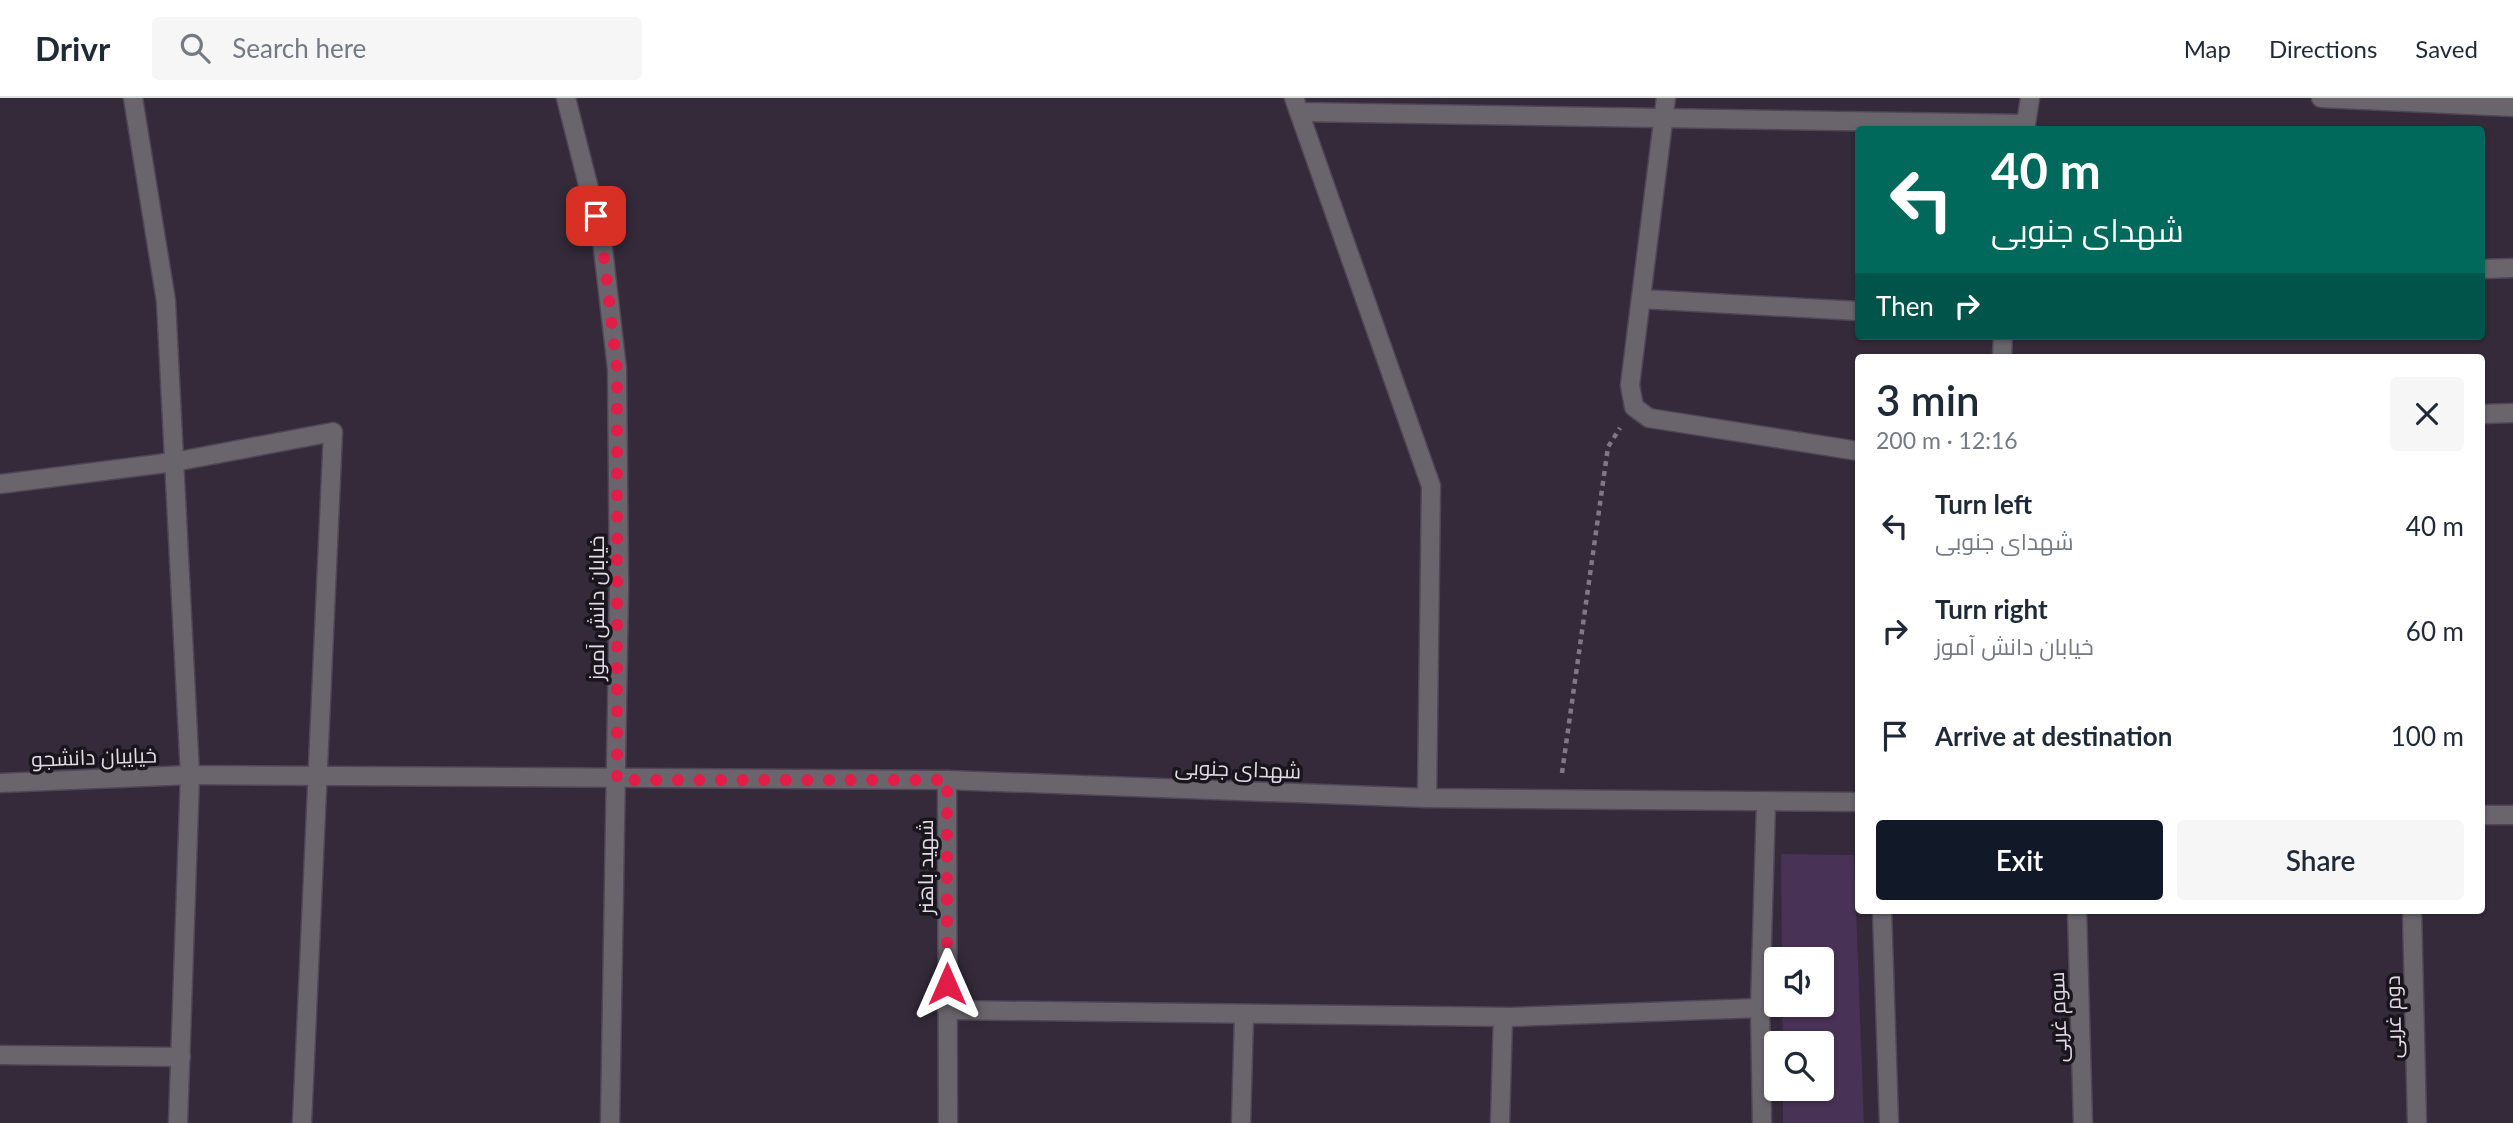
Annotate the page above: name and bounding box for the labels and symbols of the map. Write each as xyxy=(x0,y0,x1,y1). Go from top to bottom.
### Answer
pin xyxy=(566,186,626,246)
street label: خیابان دانش آموز xyxy=(583,536,610,681)
street label: خیایبان دانشجو xyxy=(31,741,157,773)
street label: شهدای جنوبی xyxy=(1174,753,1302,785)
street label: شهید باهنر xyxy=(912,819,939,916)
position arrow xyxy=(910,947,984,1021)
street label: سوم غربی xyxy=(2043,971,2074,1063)
street label: دوم غربی xyxy=(2379,975,2408,1059)

